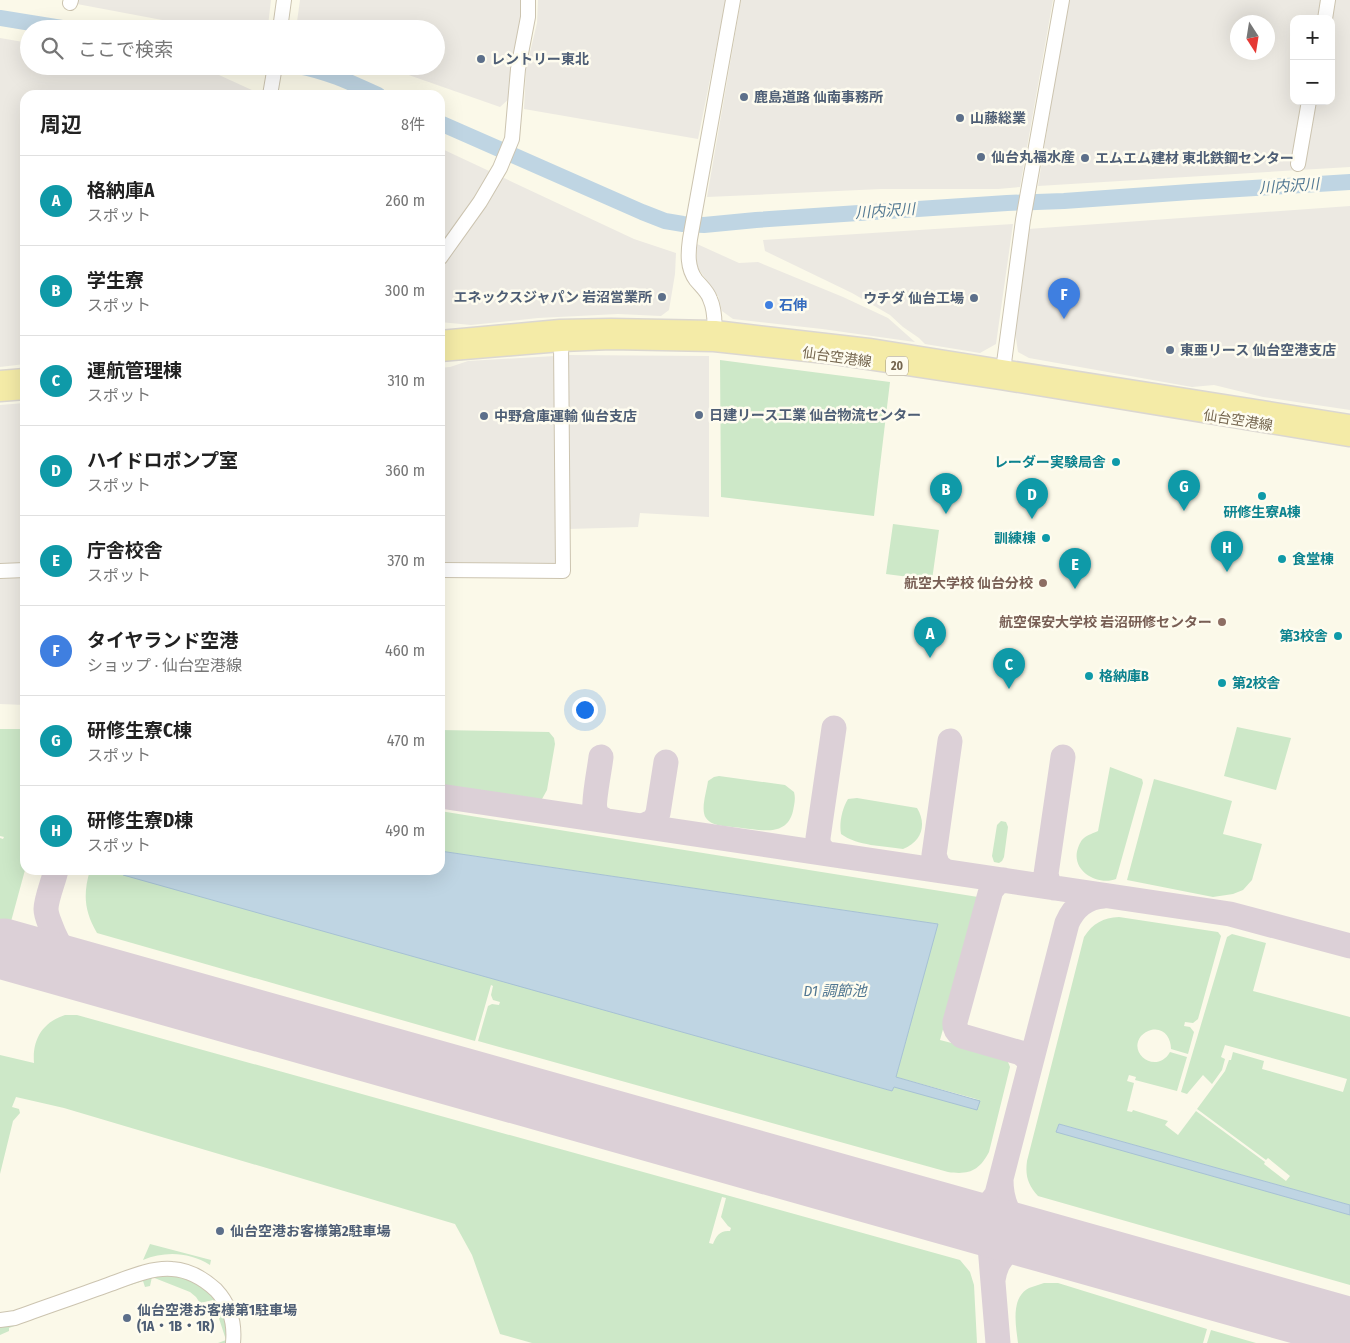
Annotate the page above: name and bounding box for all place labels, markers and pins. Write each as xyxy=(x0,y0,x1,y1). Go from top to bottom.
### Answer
place label: レントリー東北 xyxy=(491,51,589,68)
marker: レントリー東北 xyxy=(475,53,487,65)
place label: 鹿島道路 仙南事務所 xyxy=(754,89,883,106)
marker: 鹿島道路 仙南事務所 xyxy=(738,91,750,103)
place label: 山藤総業 xyxy=(970,110,1026,127)
marker: 山藤総業 xyxy=(954,112,966,124)
place label: 仙台丸福水産 xyxy=(991,149,1075,166)
place label: エムエム建材 東北鉄鋼センター xyxy=(1095,150,1294,167)
marker: 仙台丸福水産 xyxy=(975,151,987,163)
marker: エムエム建材 東北鉄鋼センター xyxy=(1079,152,1091,164)
pin: F xyxy=(1048,278,1080,319)
place label: エネックスジャパン 岩沼営業所 xyxy=(454,289,652,306)
place label: ウチダ 仙台工場 xyxy=(863,290,964,307)
marker: エネックスジャパン 岩沼営業所 xyxy=(656,291,668,303)
marker: ウチダ 仙台工場 xyxy=(968,292,980,304)
place label: 石伸 xyxy=(779,297,807,314)
marker: 石伸 xyxy=(763,299,775,311)
place label: 東亜リース 仙台空港支店 xyxy=(1180,342,1336,359)
marker: 東亜リース 仙台空港支店 xyxy=(1164,344,1176,356)
place label: 日建リース工業 仙台物流センター xyxy=(709,407,921,424)
place label: 中野倉庫運輸 仙台支店 xyxy=(494,408,637,425)
marker: 日建リース工業 仙台物流センター xyxy=(693,409,705,421)
marker: 中野倉庫運輸 仙台支店 xyxy=(478,410,490,422)
place label: レーダー実験局舎 xyxy=(994,454,1106,471)
marker: レーダー実験局舎 xyxy=(1110,456,1122,468)
pin: G xyxy=(1168,470,1200,511)
pin: B xyxy=(930,473,962,514)
pin: D xyxy=(1016,478,1048,519)
marker: 研修生寮A棟 xyxy=(1256,490,1268,502)
place label: 研修生寮A棟 xyxy=(1223,504,1301,521)
place label: 訓練棟 xyxy=(994,530,1036,547)
pin: H xyxy=(1211,531,1243,572)
marker: 訓練棟 xyxy=(1040,532,1052,544)
pin: E xyxy=(1059,548,1091,589)
place label: 食堂棟 xyxy=(1292,551,1334,568)
marker: 食堂棟 xyxy=(1276,553,1288,565)
place label: 航空大学校 仙台分校 xyxy=(904,575,1033,592)
marker: 航空大学校 仙台分校 xyxy=(1037,577,1049,589)
place label: 航空保安大学校 岩沼研修センター xyxy=(999,614,1212,631)
marker: 航空保安大学校 岩沼研修センター xyxy=(1216,616,1228,628)
pin: A xyxy=(914,617,946,658)
place label: 第3校舎 xyxy=(1279,628,1328,645)
marker: 第3校舎 xyxy=(1332,630,1344,642)
pin: C xyxy=(993,648,1025,689)
place label: 格納庫B xyxy=(1099,668,1149,685)
marker: 格納庫B xyxy=(1083,670,1095,682)
place label: 第2校舎 xyxy=(1232,675,1280,692)
marker: 第2校舎 xyxy=(1216,677,1228,689)
place label: 仙台空港お客様第2駐車場 xyxy=(230,1223,390,1240)
marker: 仙台空港お客様第2駐車場 xyxy=(214,1225,226,1237)
place label: 仙台空港お客様第1駐車場 (1A・1B・1R) xyxy=(137,1302,297,1335)
marker: 仙台空港お客様第1駐車場 (1A・1B・1R) xyxy=(121,1312,133,1324)

